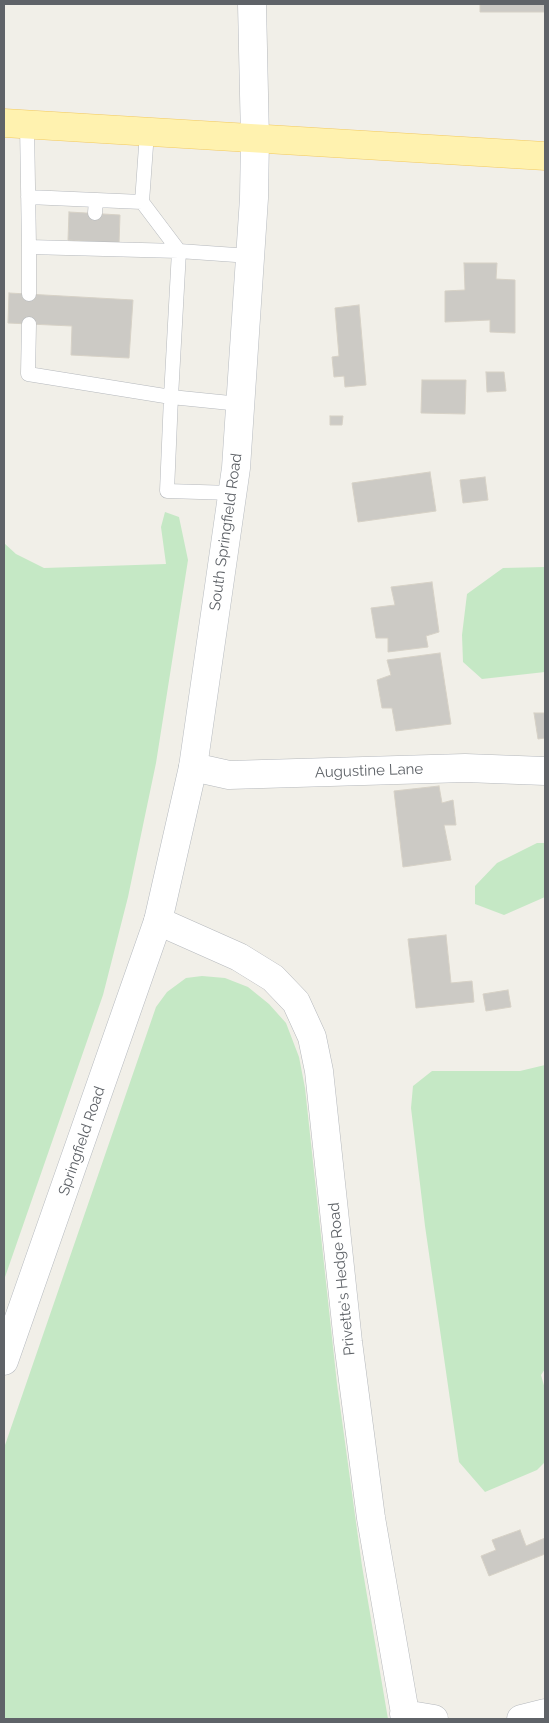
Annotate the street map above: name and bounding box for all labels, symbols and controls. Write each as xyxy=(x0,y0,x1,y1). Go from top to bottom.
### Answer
street label: South Springfield Road xyxy=(206,452,246,612)
street label: Augustine Lane xyxy=(314,760,424,782)
street label: Springfield Road xyxy=(55,1084,109,1198)
street label: Privette's Hedge Road xyxy=(325,1202,359,1356)

